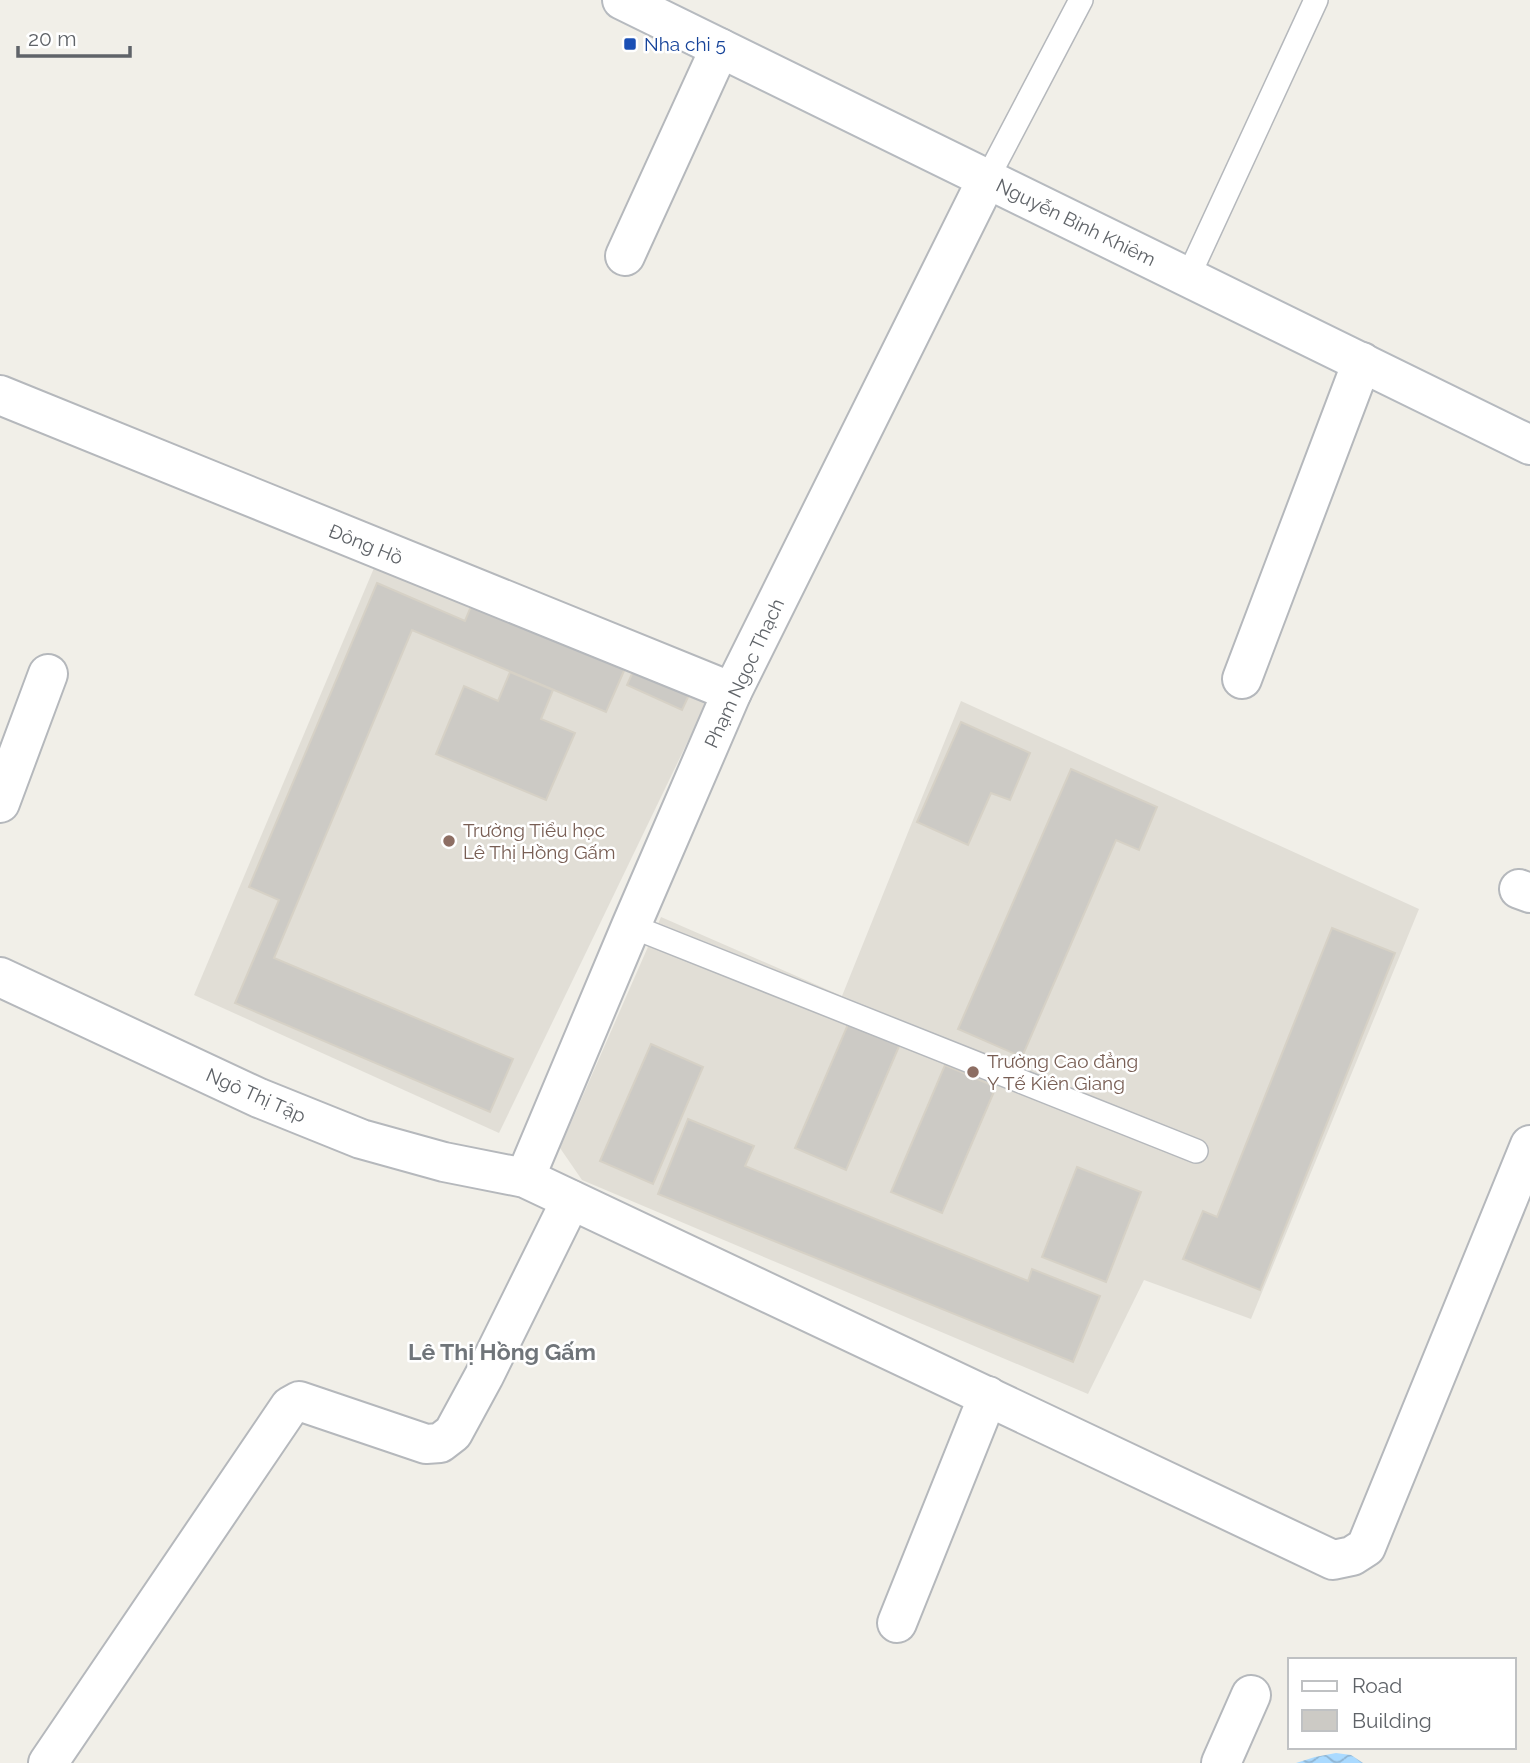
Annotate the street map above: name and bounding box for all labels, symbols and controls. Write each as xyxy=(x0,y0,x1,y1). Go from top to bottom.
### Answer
scale bar xyxy=(18,14,130,58)
text: 20 m xyxy=(28,26,76,51)
place label: Nha chi 5 xyxy=(644,33,726,55)
marker: Nha chi 5 xyxy=(622,36,638,52)
street label: Nguyễn Bỉnh Khiêm xyxy=(993,174,1159,270)
street label: Đông Hồ xyxy=(326,519,406,569)
street label: Phạm Ngọc Thạch xyxy=(700,595,788,751)
place label: Trường Tiểu học Lê Thị Hồng Gấm xyxy=(463,819,615,863)
marker: Trường Tiểu học Lê Thị Hồng Gấm xyxy=(441,833,457,849)
place label: Trường Cao đẳng Y Tế Kiên Giang xyxy=(987,1050,1138,1094)
street label: Ngô Thị Tập xyxy=(203,1063,309,1127)
marker: Trường Cao đẳng Y Tế Kiên Giang xyxy=(965,1064,981,1080)
district label: Lê Thị Hồng Gấm xyxy=(408,1338,596,1365)
legend xyxy=(1288,1658,1516,1749)
text: Road xyxy=(1352,1673,1402,1698)
text: Building xyxy=(1352,1708,1432,1733)

